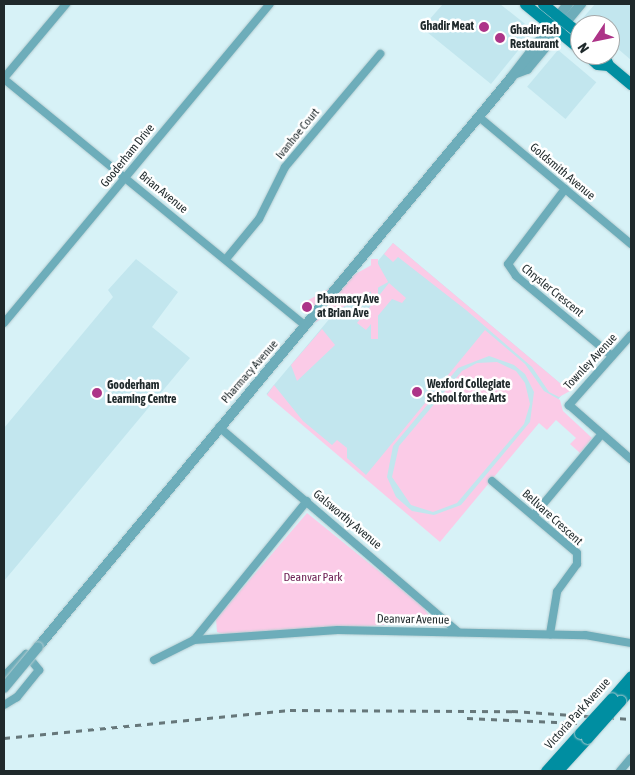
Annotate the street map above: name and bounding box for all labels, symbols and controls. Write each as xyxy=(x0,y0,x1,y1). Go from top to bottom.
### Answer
north arrow xyxy=(570,15,620,65)
place label: Ghadir Meat xyxy=(420,20,474,34)
marker: Ghadir Meat xyxy=(478,21,490,33)
place label: Ghadir Fish Restaurant xyxy=(510,24,559,52)
marker: Ghadir Fish Restaurant xyxy=(494,32,506,44)
text: N xyxy=(574,40,592,56)
street label: Ivanhoe Court xyxy=(273,106,323,162)
street label: Gooderham Drive xyxy=(98,121,158,191)
street label: Goldsmith Avenue xyxy=(527,141,597,203)
street label: Brian Avenue xyxy=(136,169,190,217)
street label: Chrysler Crescent xyxy=(518,262,586,320)
place label: Pharmacy Ave at Brian Ave xyxy=(317,293,379,321)
marker: Pharmacy Ave at Brian Ave xyxy=(301,301,313,313)
street label: Townley Avenue xyxy=(561,331,621,393)
street label: Pharmacy Avenue xyxy=(219,337,281,407)
place label: Wexford Collegiate School for the Arts xyxy=(427,378,510,406)
place label: Gooderham Learning Centre xyxy=(107,379,177,407)
marker: Wexford Collegiate School for the Arts xyxy=(411,386,423,398)
marker: Gooderham Learning Centre xyxy=(91,387,103,399)
street label: Galsworthy Avenue xyxy=(310,487,384,553)
street label: Bellvare Crescent xyxy=(519,487,585,549)
park label: Deanvar Park xyxy=(283,571,343,585)
street label: Deanvar Avenue xyxy=(377,612,449,628)
street label: Victoria Park Avenue xyxy=(542,676,614,752)

